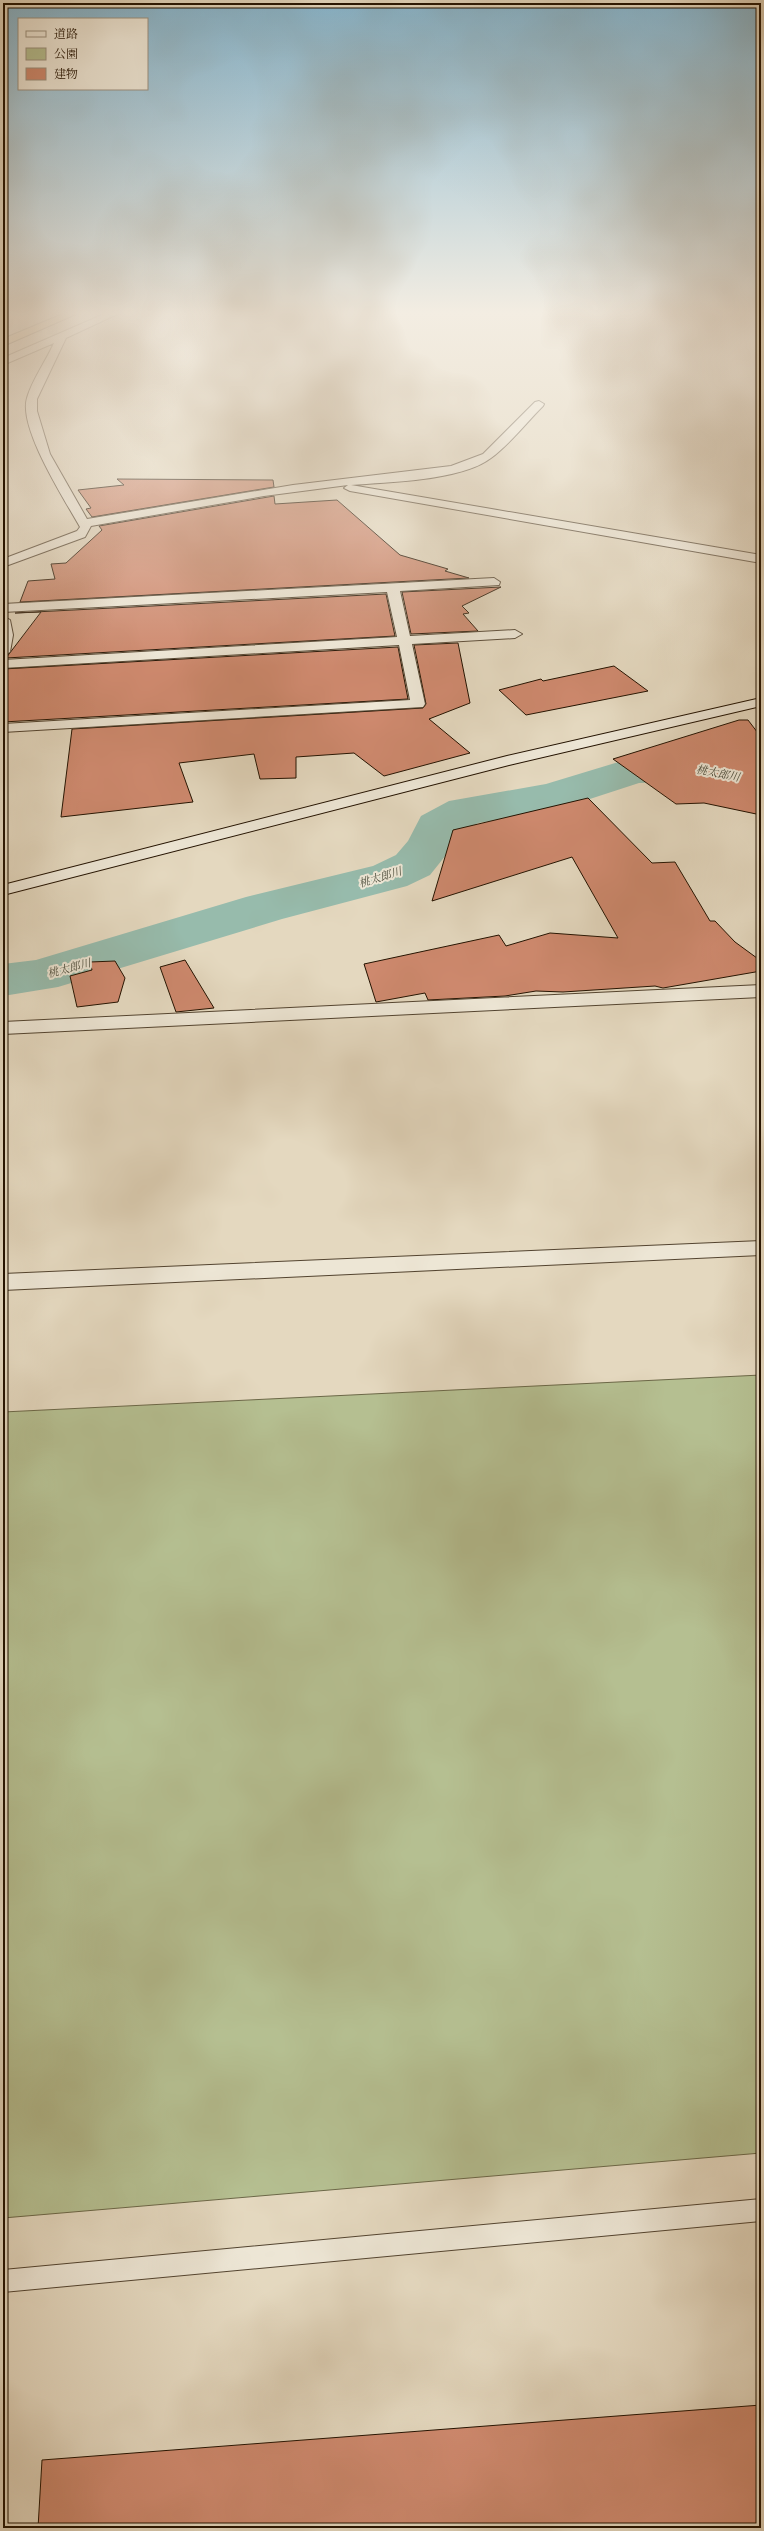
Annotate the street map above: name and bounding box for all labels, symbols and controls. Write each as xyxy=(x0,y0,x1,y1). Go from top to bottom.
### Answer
legend xyxy=(18,18,148,90)
text: 道路 xyxy=(54,27,78,41)
text: 公園 xyxy=(54,47,78,61)
text: 建物 xyxy=(54,67,78,81)
water label: 桃太郎川 xyxy=(695,763,742,784)
water label: 桃太郎川 xyxy=(357,865,404,890)
water label: 桃太郎川 xyxy=(46,956,93,980)

